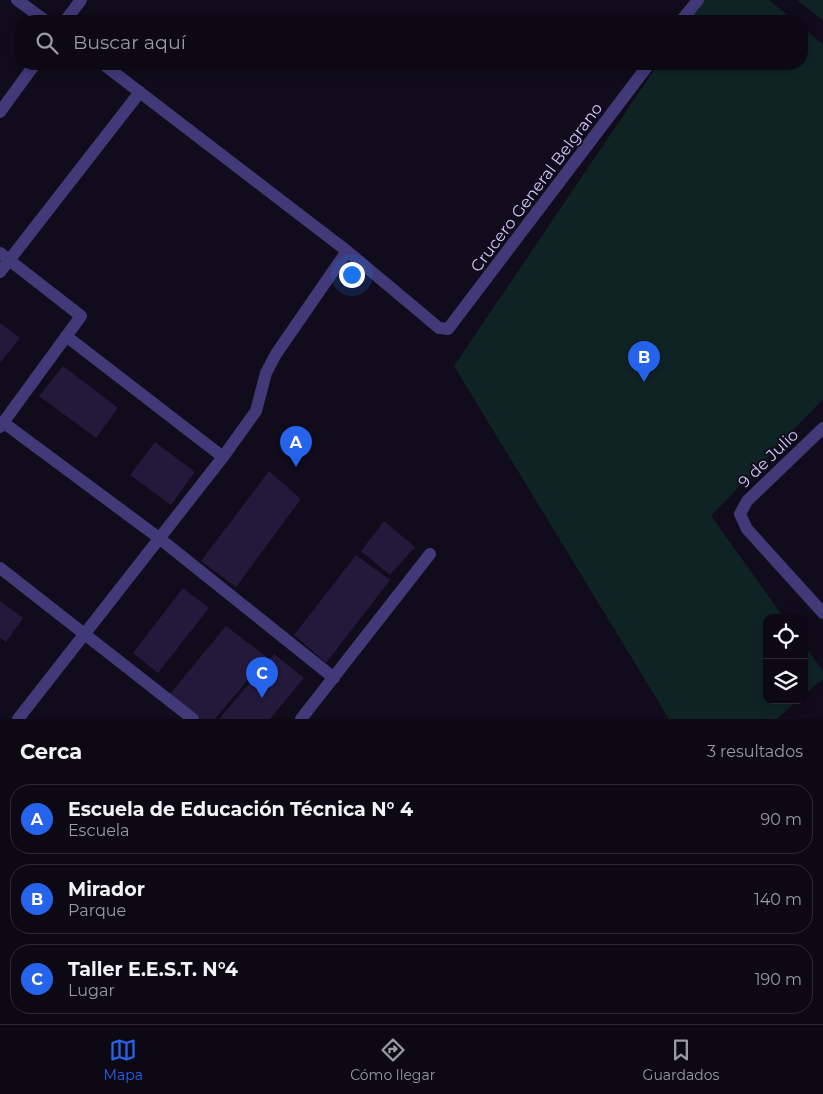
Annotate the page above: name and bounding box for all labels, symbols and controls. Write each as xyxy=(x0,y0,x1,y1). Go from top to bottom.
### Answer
search box xyxy=(15,15,808,70)
icon: search xyxy=(33,29,61,57)
text: Buscar aquí xyxy=(73,31,186,54)
street label: Crucero General Belgrano xyxy=(467,99,606,276)
your location xyxy=(339,262,365,288)
pin: B xyxy=(628,341,660,382)
street label: 9 de Julio xyxy=(734,425,802,492)
pin: A xyxy=(280,426,312,467)
map controls xyxy=(763,614,808,704)
button: locate xyxy=(763,614,808,659)
pin: C xyxy=(246,657,278,698)
button: layers xyxy=(763,659,808,704)
text: Cerca xyxy=(20,739,82,764)
text: 3 resultados xyxy=(707,742,803,761)
text: Escuela de Educación Técnica N° 4 xyxy=(68,798,413,821)
text: A xyxy=(31,810,43,829)
text: 90 m xyxy=(760,810,802,829)
text: Escuela xyxy=(68,821,130,840)
text: Mirador xyxy=(68,878,145,901)
text: B xyxy=(31,890,43,909)
text: 140 m xyxy=(754,890,802,909)
text: Parque xyxy=(68,901,126,920)
text: Taller E.E.S.T. N°4 xyxy=(68,958,238,981)
text: C xyxy=(31,970,43,989)
text: 190 m xyxy=(755,970,802,989)
text: Lugar xyxy=(68,981,115,1000)
tab: Mapa xyxy=(104,1036,143,1084)
tab: Cómo llegar xyxy=(350,1036,435,1084)
tab: Guardados xyxy=(643,1036,719,1084)

